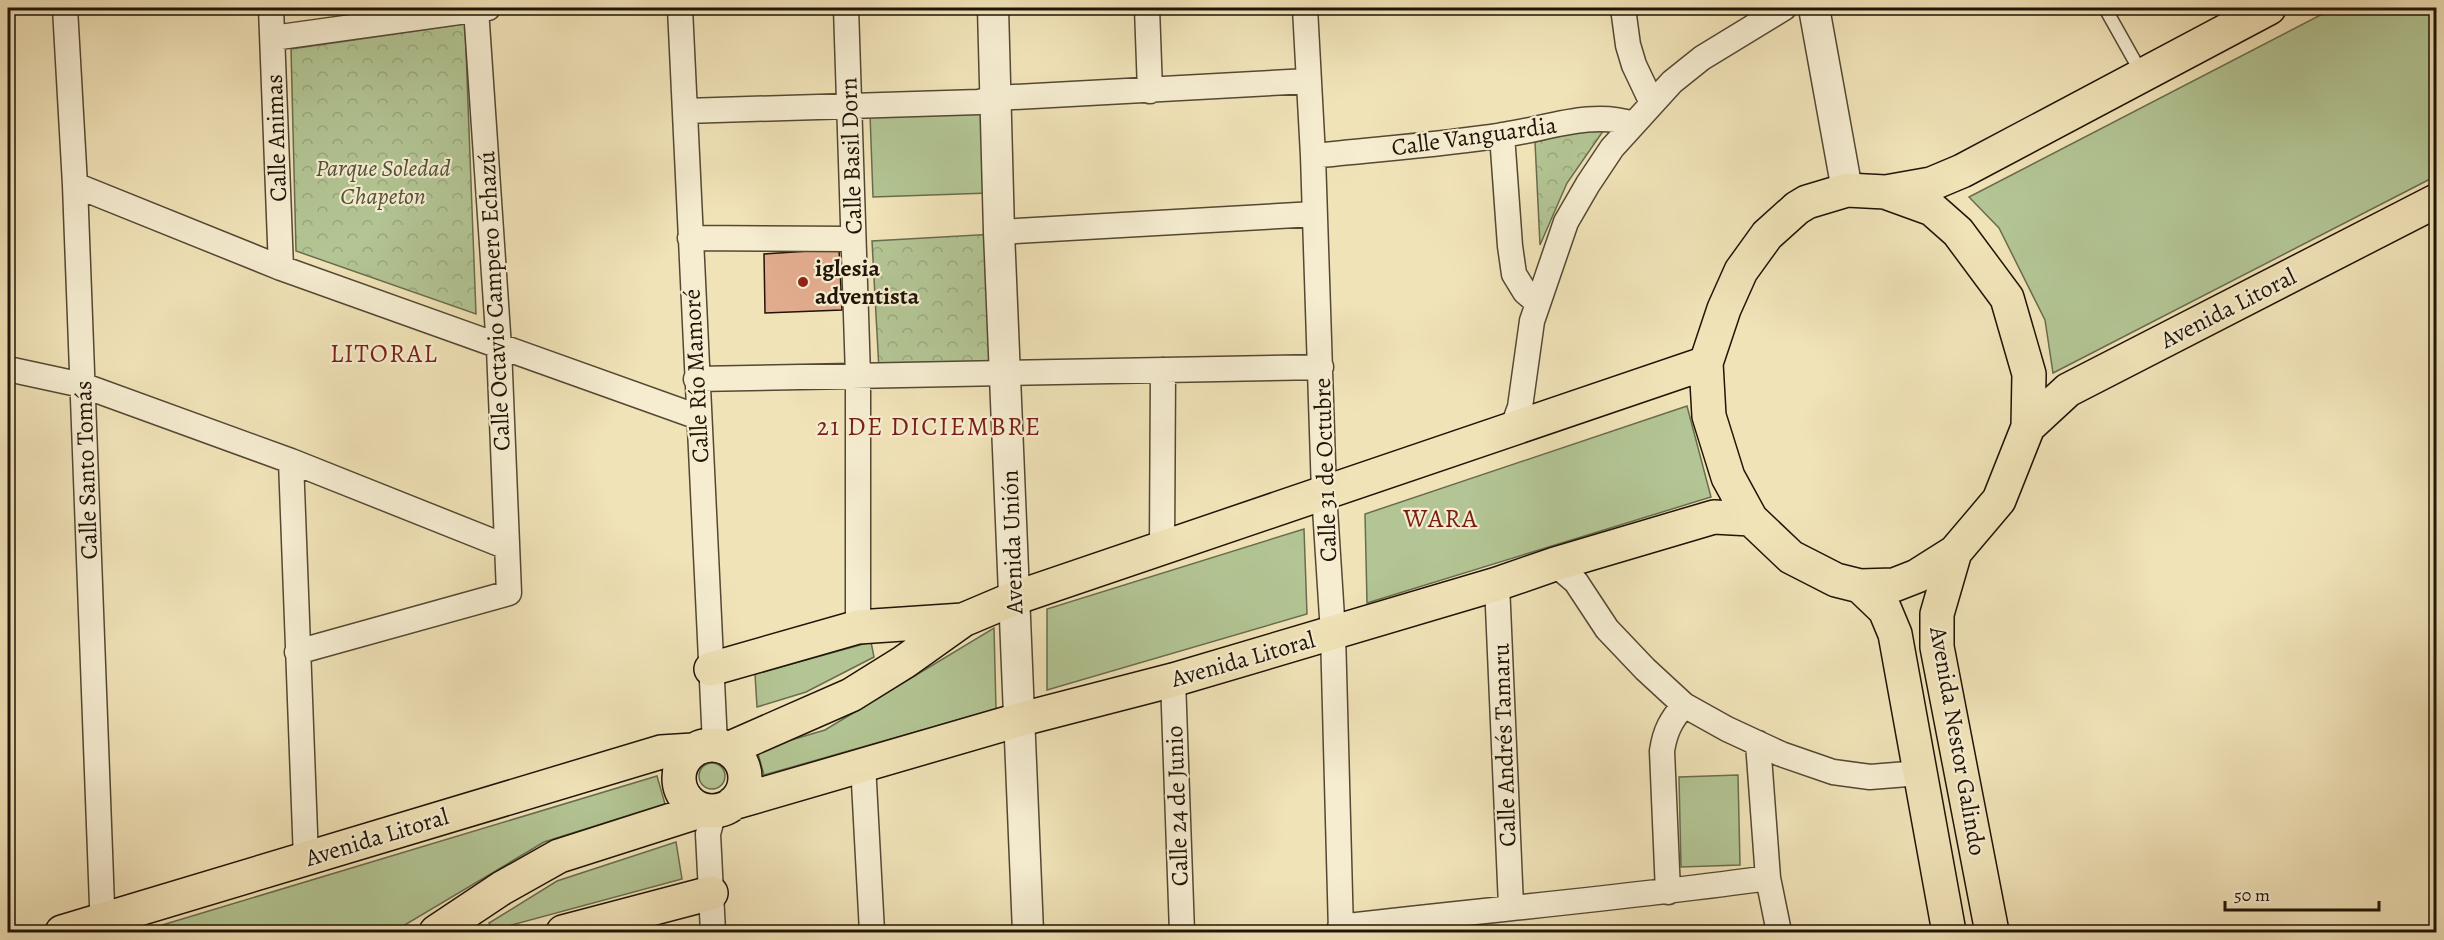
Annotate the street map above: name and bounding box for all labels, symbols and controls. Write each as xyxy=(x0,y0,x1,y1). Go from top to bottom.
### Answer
street label: Calle Animas xyxy=(258,74,294,202)
street label: Calle Basil Dorn xyxy=(832,77,870,235)
street label: Calle Vanguardia xyxy=(1389,108,1559,163)
street label: Calle Octavio Campero Echazú xyxy=(470,150,518,452)
park label: Parque Soledad Chapeton xyxy=(315,152,451,212)
place label: iglesia adventista xyxy=(815,252,920,312)
street label: Avenida Litoral xyxy=(2154,260,2301,356)
marker: iglesia adventista xyxy=(796,275,810,289)
street label: Calle Río Mamoré xyxy=(675,288,717,464)
district label: LITORAL xyxy=(330,336,438,371)
street label: Calle 31 de Octubre xyxy=(1306,377,1344,563)
street label: Calle Santo Tomás xyxy=(67,380,105,560)
district label: 21 DE DICIEMBRE xyxy=(816,409,1042,444)
street label: Avenida Unión xyxy=(993,469,1031,616)
district label: WARA xyxy=(1402,501,1479,536)
street label: Avenida Litoral xyxy=(1166,623,1319,695)
street label: Avenida Nestor Galindo xyxy=(1922,623,1994,858)
street label: Calle Andrés Tamaru xyxy=(1484,643,1524,847)
street label: Calle 24 de Junio xyxy=(1158,725,1196,887)
street label: Avenida Litoral xyxy=(301,800,453,874)
scale bar xyxy=(2225,874,2380,912)
text: 50 m xyxy=(2234,883,2270,907)

